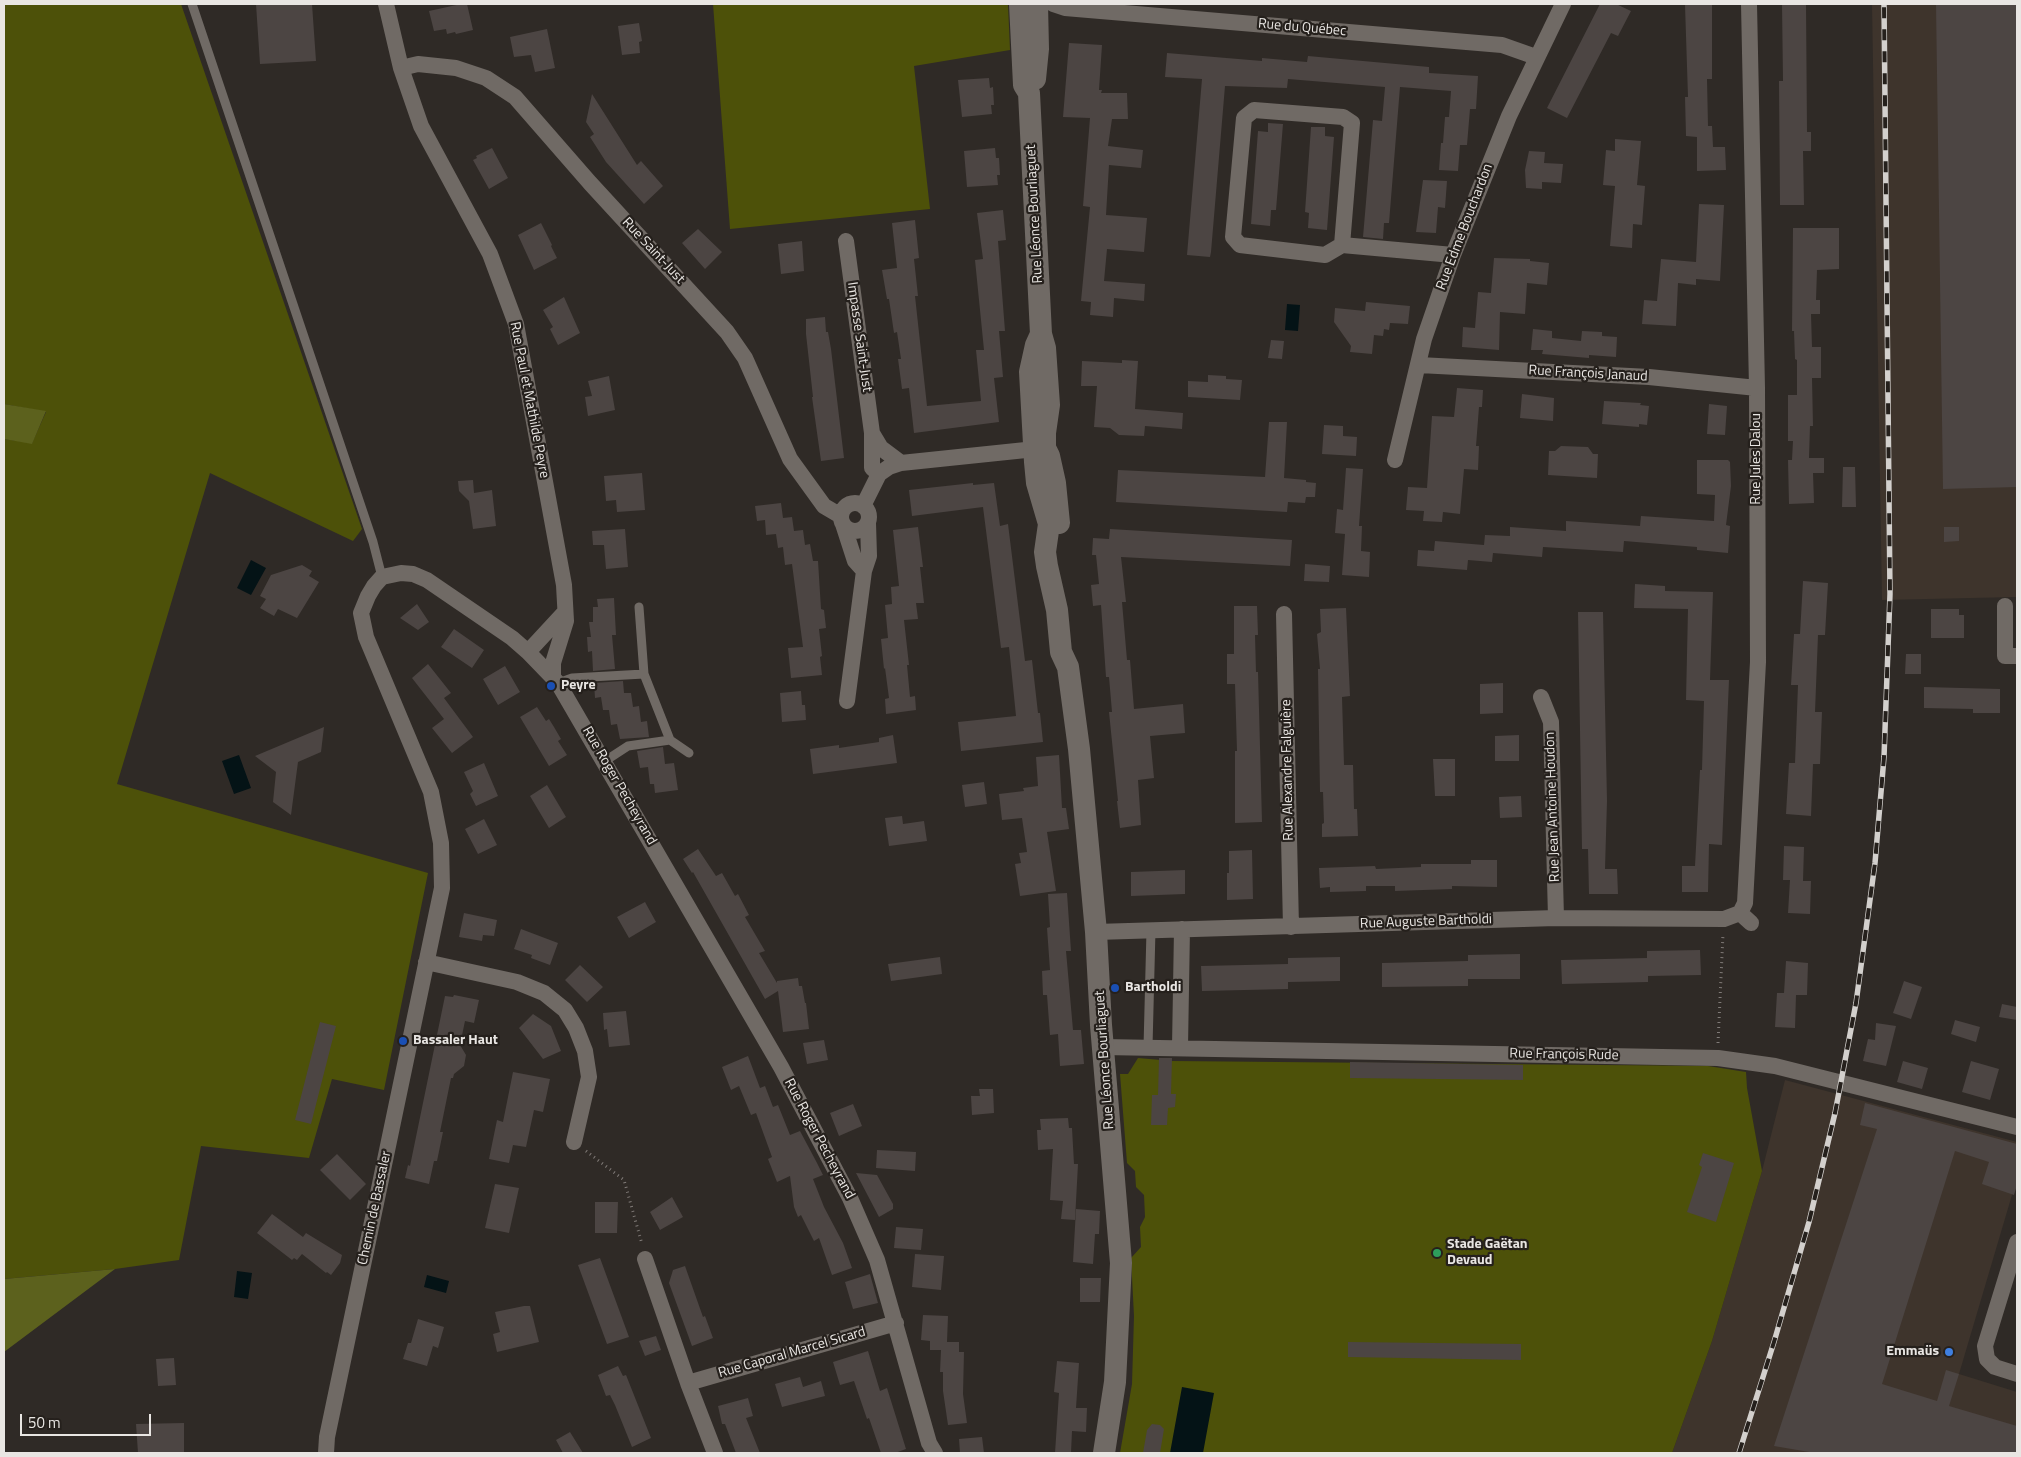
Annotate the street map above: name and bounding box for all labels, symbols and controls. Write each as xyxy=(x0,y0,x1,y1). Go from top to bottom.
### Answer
street label: Rue du Québec xyxy=(1257,16,1347,40)
street label: Rue Léonce Bourliaguet xyxy=(1023,144,1047,284)
street label: Rue Edme Bouchardon xyxy=(1433,161,1497,293)
street label: Rue Saint-Just xyxy=(618,214,688,288)
street label: Impasse Saint-Just xyxy=(843,281,875,393)
street label: Rue Paul et Mathilde Peyre xyxy=(506,320,552,480)
street label: Rue François Janaud xyxy=(1528,362,1648,386)
street label: Rue Jules Dalou xyxy=(1749,413,1765,505)
place label: Peyre xyxy=(561,678,596,694)
marker: Peyre xyxy=(545,680,557,692)
street label: Rue Alexandre Falguière xyxy=(1278,699,1298,841)
street label: Rue Roger Pecheyrand xyxy=(578,724,660,848)
street label: Rue Jean Antoine Houdon xyxy=(1542,732,1564,882)
street label: Rue Auguste Bartholdi xyxy=(1360,911,1492,933)
place label: Bartholdi xyxy=(1125,980,1181,996)
marker: Bartholdi xyxy=(1109,982,1121,994)
street label: Rue Léonce Bourliaguet xyxy=(1092,990,1118,1130)
place label: Bassaler Haut xyxy=(413,1033,498,1049)
marker: Bassaler Haut xyxy=(397,1035,409,1047)
street label: Rue François Rude xyxy=(1509,1046,1619,1064)
street label: Rue Roger Pecheyrand xyxy=(780,1076,858,1202)
street label: Chemin de Bassaler xyxy=(355,1150,395,1266)
place label: Stade Gaëtan Devaud xyxy=(1447,1237,1528,1270)
marker: Stade Gaëtan Devaud xyxy=(1431,1247,1443,1259)
street label: Rue Caporal Marcel Sicard xyxy=(716,1324,868,1382)
place label: Emmaüs xyxy=(1886,1344,1939,1360)
marker: Emmaüs xyxy=(1943,1346,1955,1358)
scale bar xyxy=(22,1404,154,1436)
text: 50 m xyxy=(28,1411,61,1434)

